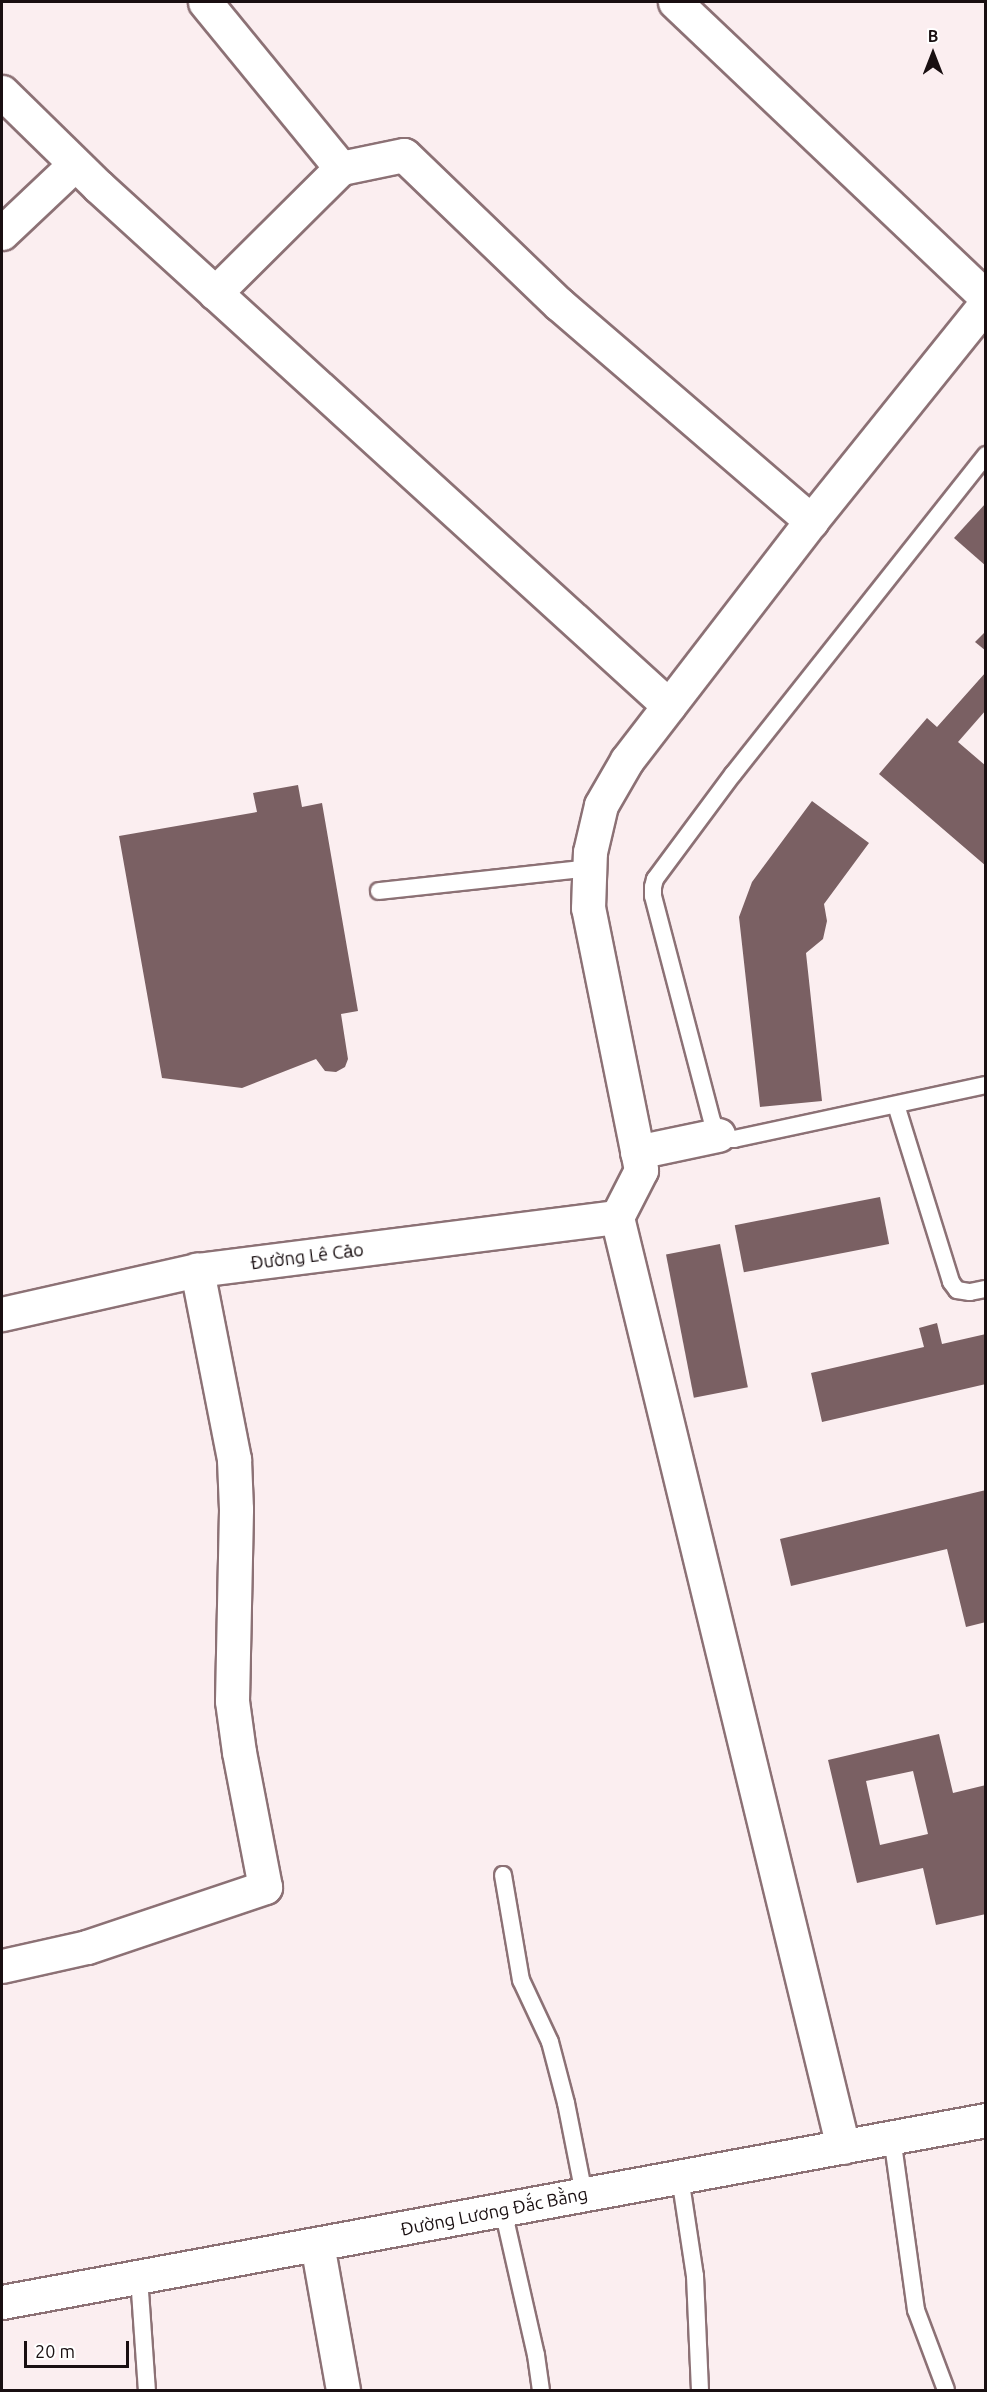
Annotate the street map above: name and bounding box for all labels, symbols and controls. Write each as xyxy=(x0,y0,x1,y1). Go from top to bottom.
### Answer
north arrow xyxy=(903,24,963,84)
text: B xyxy=(928,27,938,45)
street label: Đường Lê Cảo xyxy=(249,1238,365,1274)
street label: Đường Lương Đắc Bằng xyxy=(399,2182,589,2240)
scale bar xyxy=(27,2329,132,2367)
text: 20 m xyxy=(35,2341,75,2361)

